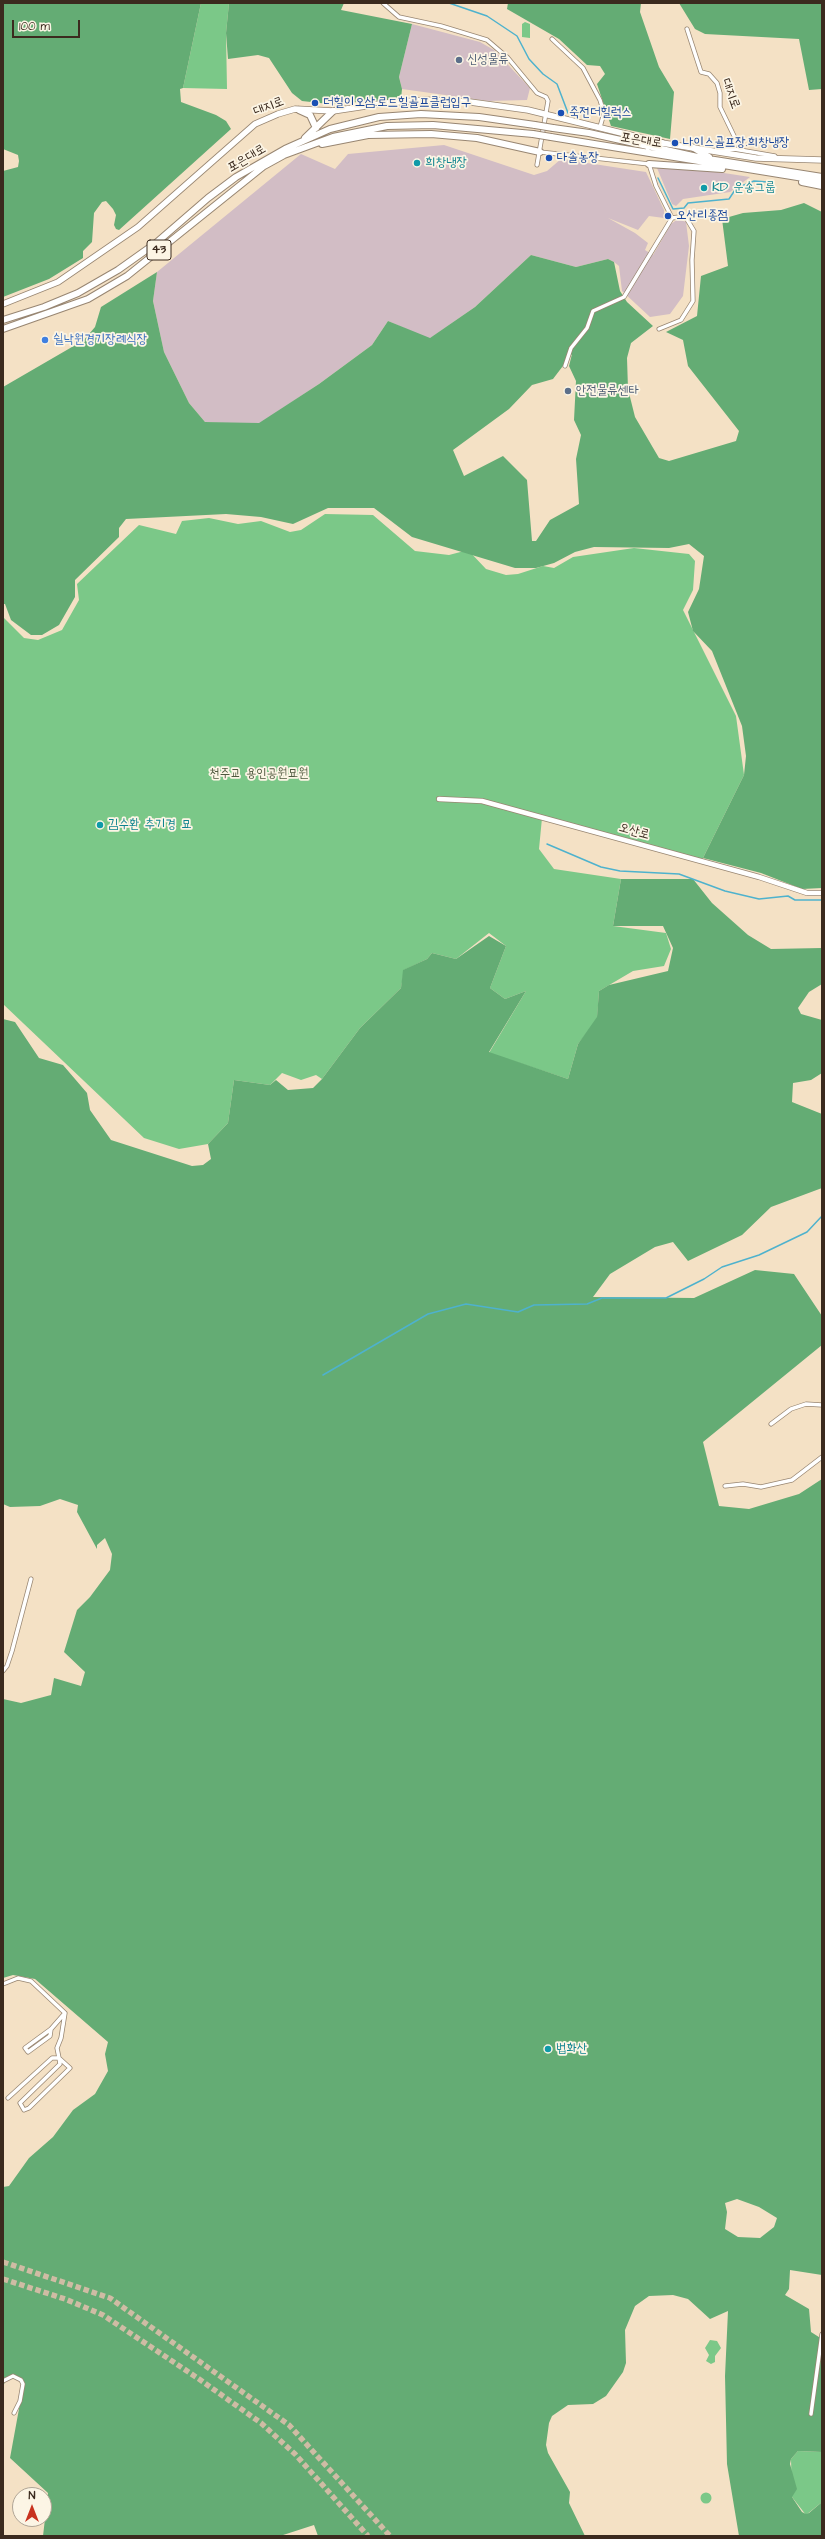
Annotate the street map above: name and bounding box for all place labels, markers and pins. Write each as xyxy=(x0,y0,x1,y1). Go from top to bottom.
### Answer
place label: 신성물류 xyxy=(467,52,509,68)
marker: 신성물류 xyxy=(454,55,464,65)
place label: 더힐이오삼.로드힐골프클럽입구 xyxy=(323,95,471,111)
marker: 더힐이오삼.로드힐골프클럽입구 xyxy=(310,98,320,108)
place label: 죽전더힐럭스 xyxy=(569,105,632,121)
marker: 죽전더힐럭스 xyxy=(556,108,566,118)
place label: 나이스골프장.희창냉장 xyxy=(683,135,789,151)
marker: 나이스골프장.희창냉장 xyxy=(670,138,680,148)
place label: 다솔농장 xyxy=(557,150,599,166)
marker: 다솔농장 xyxy=(544,153,554,163)
place label: 희창냉장 xyxy=(425,155,467,171)
marker: 희창냉장 xyxy=(412,158,422,168)
place label: KD 운송그룹 xyxy=(712,180,775,196)
marker: KD 운송그룹 xyxy=(699,183,709,193)
place label: 오산리종점 xyxy=(676,208,728,224)
marker: 오산리종점 xyxy=(663,211,673,221)
place label: 쉴낙원경기장례식장 xyxy=(53,332,147,348)
marker: 쉴낙원경기장례식장 xyxy=(40,335,50,345)
place label: 안전물류센타 xyxy=(576,383,639,399)
marker: 안전물류센타 xyxy=(563,386,573,396)
place label: 김수환 추기경 묘 xyxy=(108,817,192,833)
marker: 김수환 추기경 묘 xyxy=(95,820,105,830)
place label: 법화산 xyxy=(556,2041,587,2057)
marker: 법화산 xyxy=(543,2044,553,2054)

